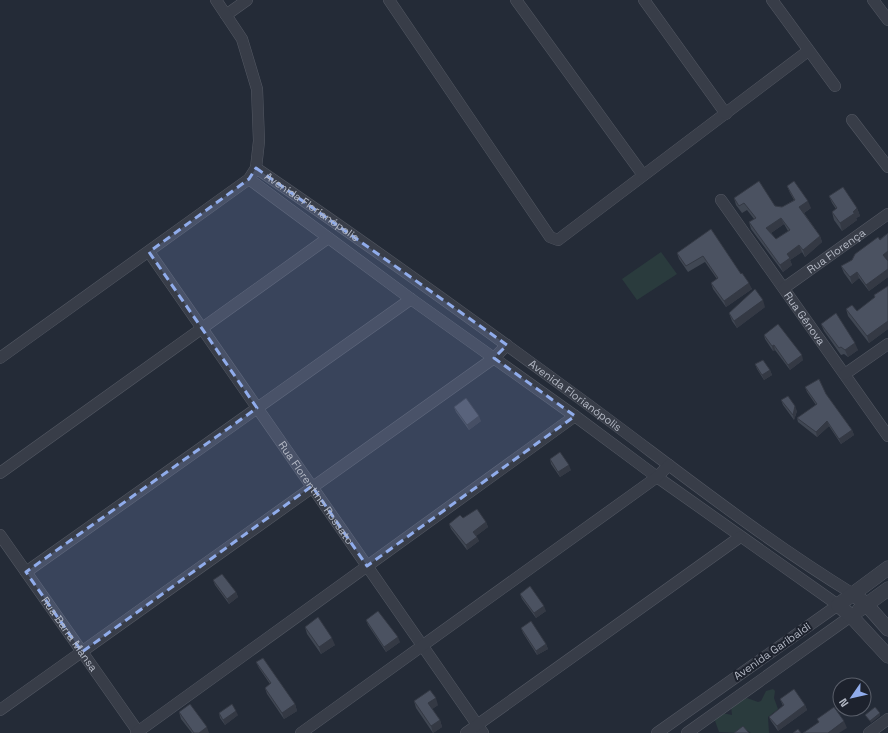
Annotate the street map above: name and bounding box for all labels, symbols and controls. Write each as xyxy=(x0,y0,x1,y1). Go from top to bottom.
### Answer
street label: Avenida Florianópolis xyxy=(262,169,362,244)
street label: Rua Florença xyxy=(804,225,869,276)
street label: Rua Gênova xyxy=(781,289,829,348)
street label: Avenida Florianópolis xyxy=(526,356,625,434)
street label: Rua Florentino Rossato xyxy=(275,438,357,547)
street label: Rua Barra Mansa xyxy=(38,594,101,675)
street label: Avenida Garibaldi xyxy=(731,619,814,683)
north arrow xyxy=(832,677,872,717)
text: N xyxy=(836,696,852,710)

